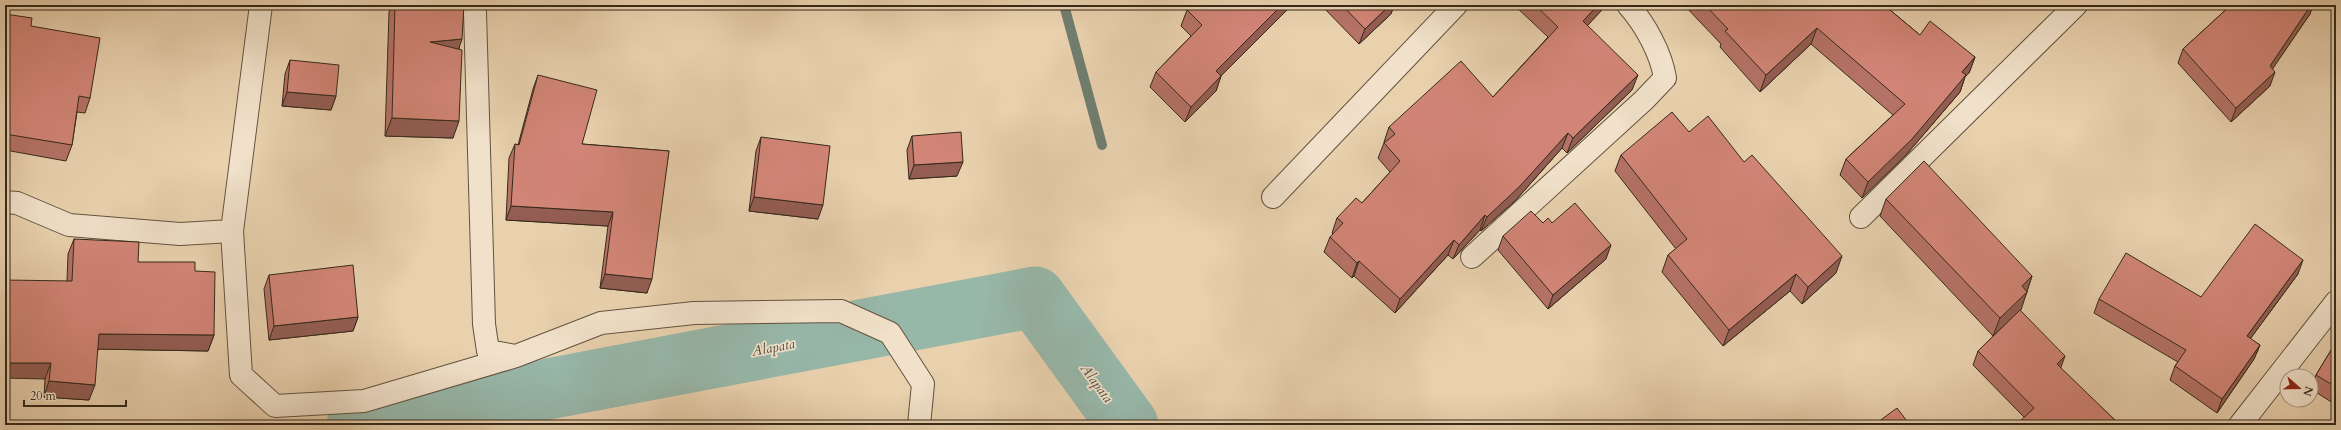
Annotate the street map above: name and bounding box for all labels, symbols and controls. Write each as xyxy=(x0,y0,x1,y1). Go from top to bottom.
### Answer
water label: Alapata xyxy=(749,334,796,361)
water label: Alapata xyxy=(1075,359,1117,407)
north arrow xyxy=(2279,368,2319,408)
scale bar xyxy=(24,382,126,408)
text: N xyxy=(2299,384,2317,399)
text: 20 m xyxy=(30,388,57,404)

